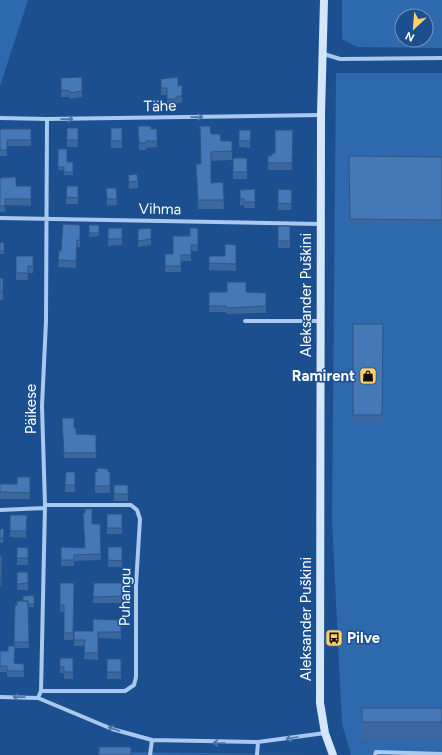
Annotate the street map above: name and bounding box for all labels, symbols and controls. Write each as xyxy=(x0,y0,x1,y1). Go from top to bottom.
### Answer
north arrow xyxy=(394,8,434,48)
text: N xyxy=(403,29,417,44)
street label: Tähe xyxy=(144,97,176,115)
one-way arrow xyxy=(190,113,203,121)
one-way arrow xyxy=(60,115,73,123)
street label: Vihma xyxy=(139,200,181,218)
street label: Aleksander Puškini xyxy=(297,233,315,357)
shop icon: Ramirent xyxy=(358,366,378,386)
place label: Ramirent xyxy=(292,367,355,385)
street label: Päikese xyxy=(22,384,40,434)
street label: Aleksander Puškini xyxy=(297,557,315,681)
street label: Puhangu xyxy=(115,568,135,626)
bus stop icon: Pilve xyxy=(324,628,344,648)
place label: Pilve xyxy=(347,629,381,647)
one-way arrow xyxy=(13,693,26,701)
one-way arrow xyxy=(109,725,121,733)
one-way arrow xyxy=(286,735,299,743)
one-way arrow xyxy=(213,739,226,747)

